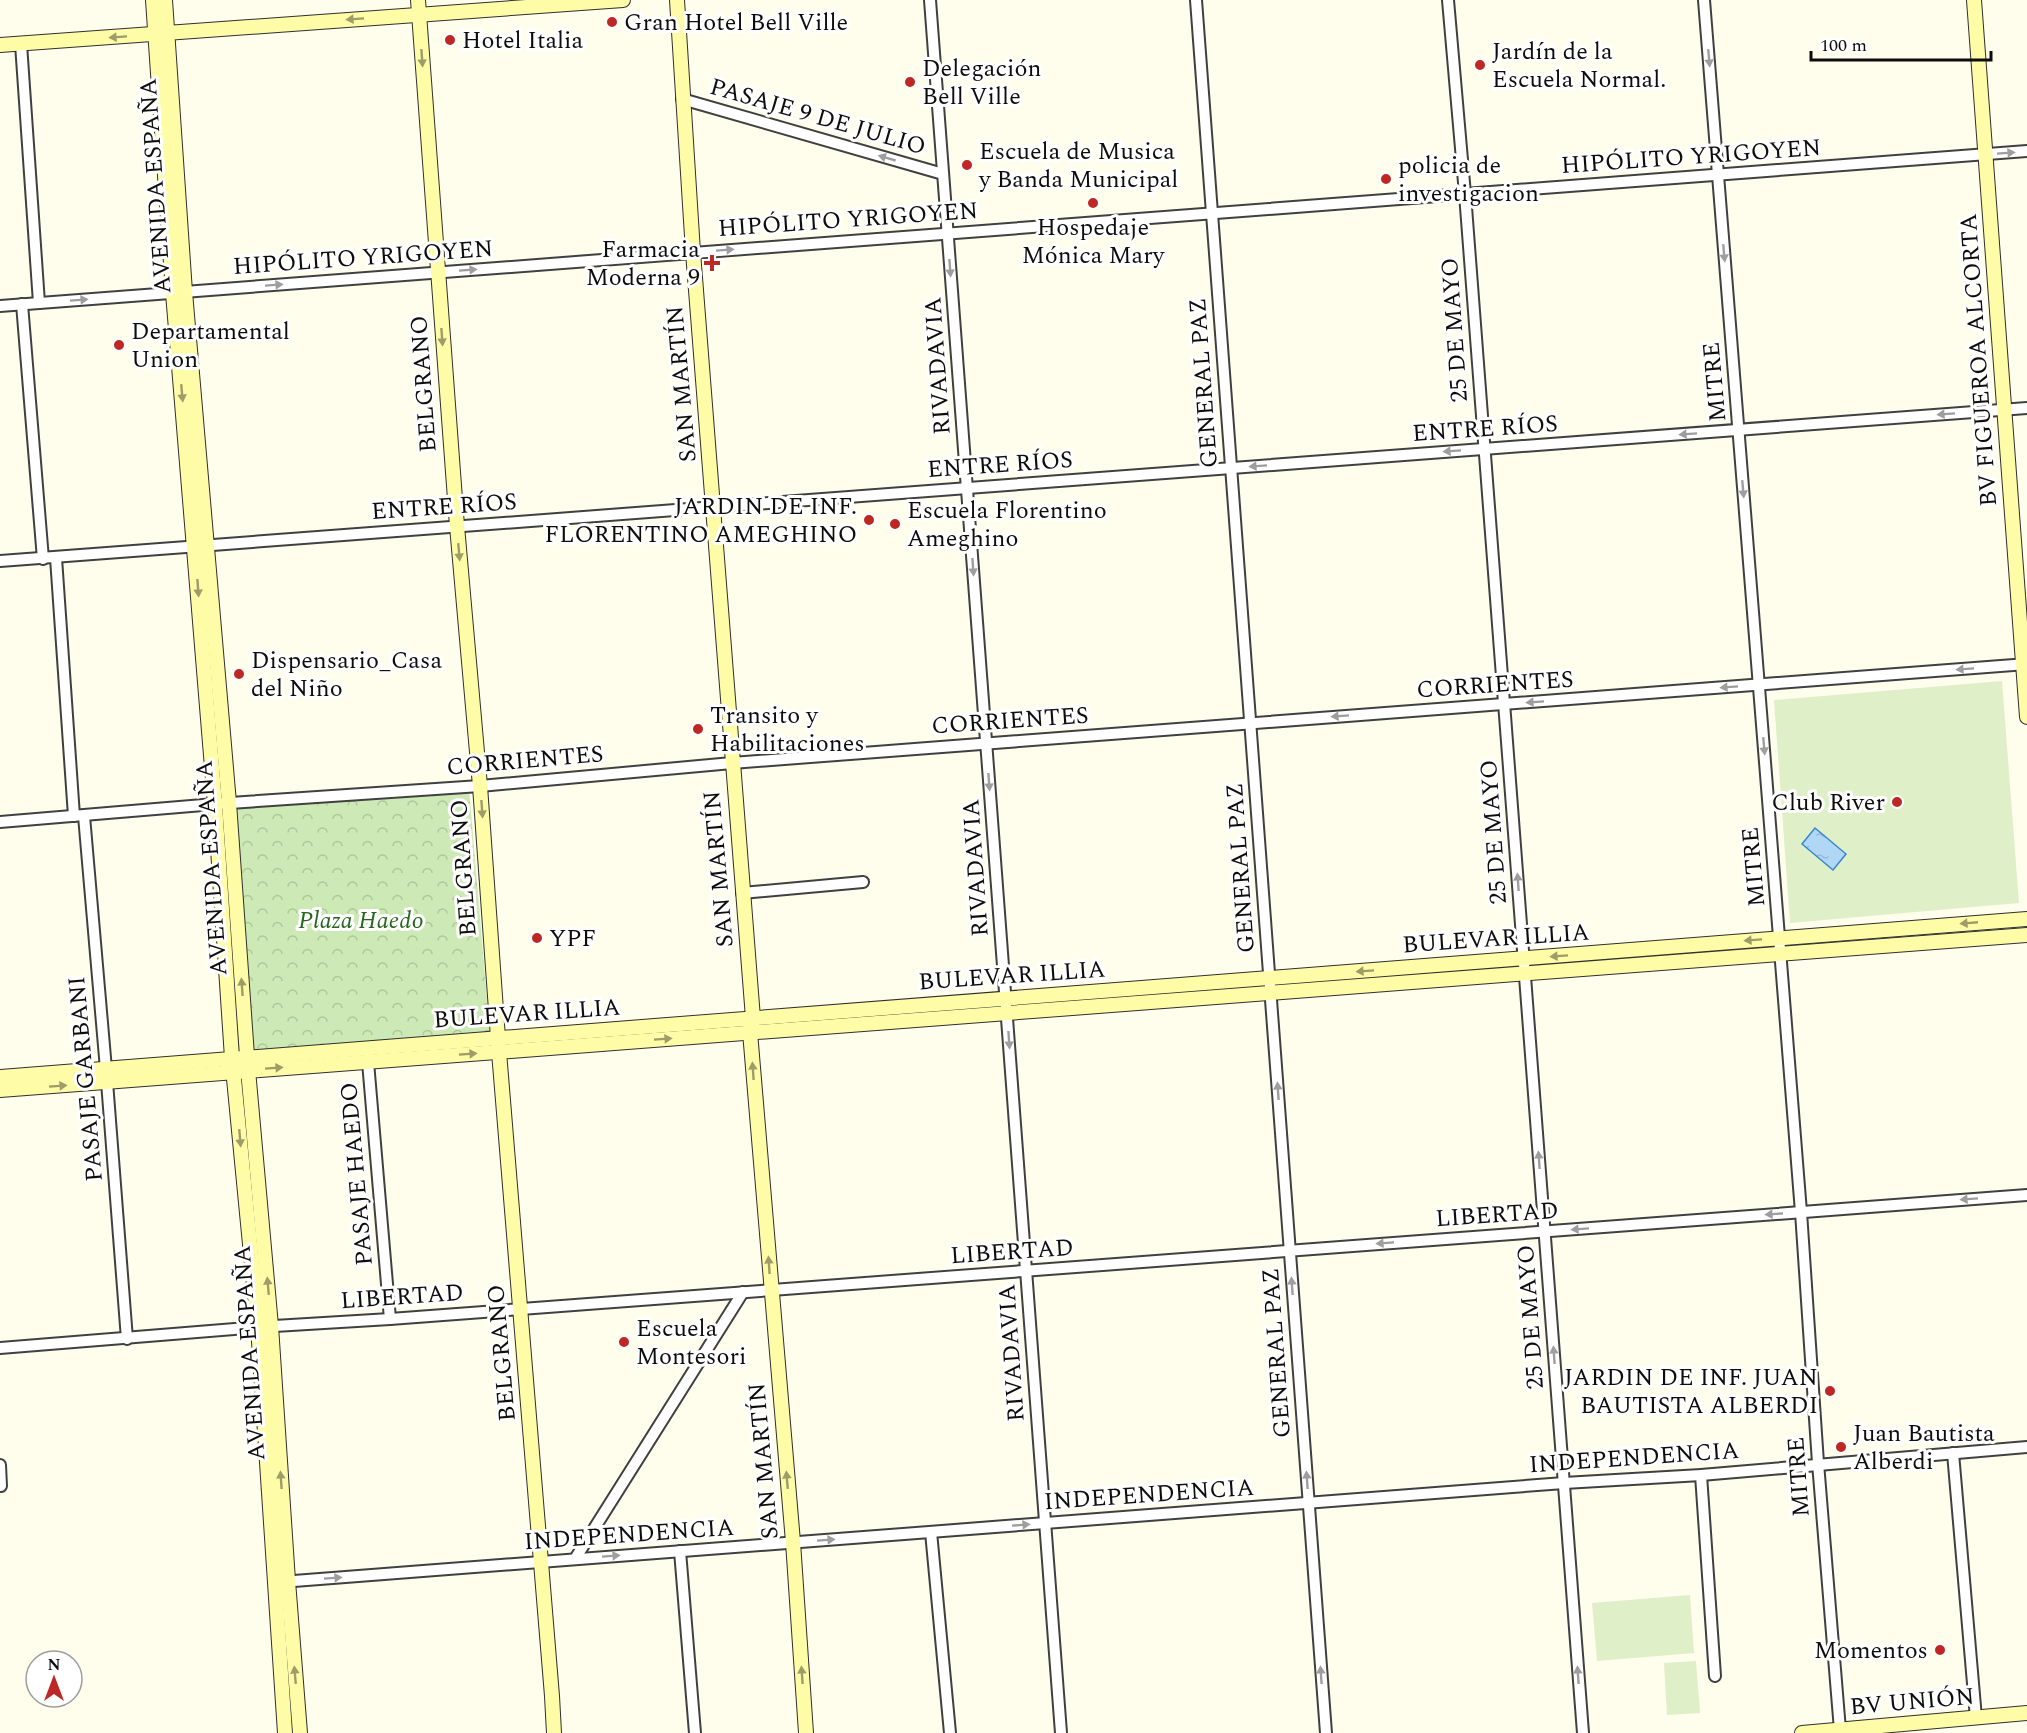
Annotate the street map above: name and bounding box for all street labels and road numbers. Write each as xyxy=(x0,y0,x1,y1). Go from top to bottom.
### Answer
street label: PASAJE 9 DE JULIO xyxy=(705,69,930,165)
street label: AVENIDA ESPAÑA xyxy=(131,77,181,295)
street label: HIPÓLITO YRIGOYEN xyxy=(1560,130,1822,184)
street label: HIPÓLITO YRIGOYEN xyxy=(717,193,979,247)
street label: BV FIGUEROA ALCORTA xyxy=(1951,212,2007,508)
street label: HIPÓLITO YRIGOYEN xyxy=(232,231,494,285)
street label: 25 DE MAYO xyxy=(1432,256,1478,404)
street label: RIVADAVIA xyxy=(915,296,961,436)
street label: GENERAL PAZ xyxy=(1180,297,1228,469)
street label: SAN MARTÍN xyxy=(657,304,707,464)
street label: BELGRANO xyxy=(401,314,447,454)
street label: MITRE xyxy=(1694,340,1736,423)
street label: ENTRE RÍOS xyxy=(1411,406,1559,452)
street label: ENTRE RÍOS xyxy=(926,442,1074,488)
street label: ENTRE RÍOS xyxy=(370,484,518,530)
street label: CORRIENTES xyxy=(1415,662,1575,708)
street label: CORRIENTES xyxy=(930,698,1090,744)
street label: CORRIENTES xyxy=(445,736,605,786)
street label: 25 DE MAYO xyxy=(1471,758,1517,906)
street label: AVENIDA ESPAÑA xyxy=(187,759,237,977)
street label: GENERAL PAZ xyxy=(1217,782,1265,954)
street label: SAN MARTÍN xyxy=(694,789,744,949)
street label: BELGRANO xyxy=(441,798,487,938)
street label: RIVADAVIA xyxy=(953,798,999,938)
street label: MITRE xyxy=(1733,825,1775,908)
street label: BULEVAR ILLIA xyxy=(1401,915,1591,963)
street label: BULEVAR ILLIA xyxy=(917,952,1107,1000)
street label: PASAJE GARBANI xyxy=(59,975,113,1183)
street label: BULEVAR ILLIA xyxy=(432,990,622,1038)
street label: PASAJE HAEDO xyxy=(331,1081,383,1267)
street label: LIBERTAD xyxy=(1434,1193,1560,1237)
street label: LIBERTAD xyxy=(949,1230,1075,1274)
street label: 25 DE MAYO xyxy=(1508,1243,1554,1391)
street label: AVENIDA ESPAÑA xyxy=(225,1244,275,1462)
street label: GENERAL PAZ xyxy=(1253,1267,1301,1439)
street label: LIBERTAD xyxy=(339,1275,465,1319)
street label: BELGRANO xyxy=(478,1283,526,1423)
street label: RIVADAVIA xyxy=(989,1283,1035,1423)
street label: SAN MARTÍN xyxy=(739,1381,789,1541)
street label: INDEPENDENCIA xyxy=(1528,1433,1740,1483)
street label: MITRE xyxy=(1778,1436,1820,1518)
street label: INDEPENDENCIA xyxy=(1043,1470,1255,1520)
street label: INDEPENDENCIA xyxy=(523,1510,735,1560)
street label: BV UNIÓN xyxy=(1848,1679,1976,1725)

